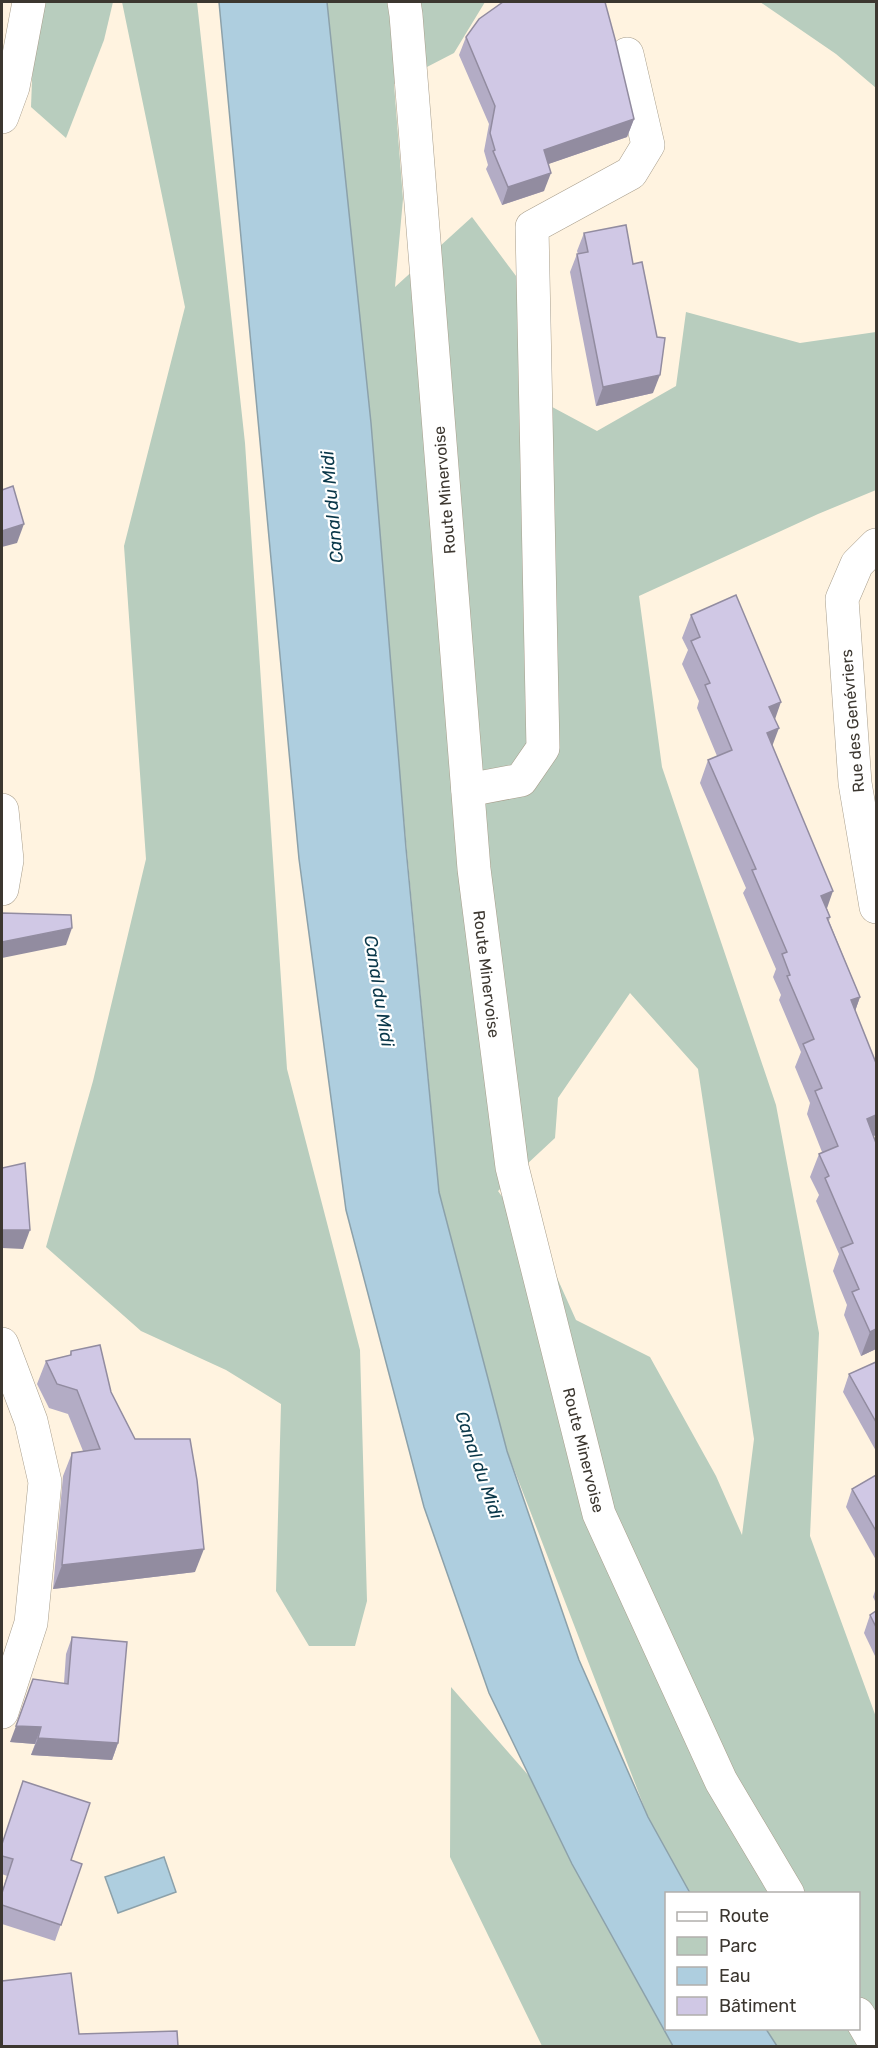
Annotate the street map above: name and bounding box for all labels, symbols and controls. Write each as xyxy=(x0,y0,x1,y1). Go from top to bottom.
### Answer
street label: Route Minervoise xyxy=(429,425,460,555)
water label: Canal du Midi xyxy=(316,449,348,564)
street label: Rue des Genévriers xyxy=(837,649,868,793)
street label: Route Minervoise xyxy=(469,909,504,1039)
water label: Canal du Midi xyxy=(359,934,399,1049)
street label: Route Minervoise xyxy=(559,1386,608,1515)
water label: Canal du Midi xyxy=(450,1408,508,1522)
legend xyxy=(665,1892,860,2030)
text: Route xyxy=(719,1905,769,1927)
text: Parc xyxy=(719,1935,757,1957)
text: Eau xyxy=(719,1965,751,1987)
text: Bâtiment xyxy=(719,1995,796,2017)

